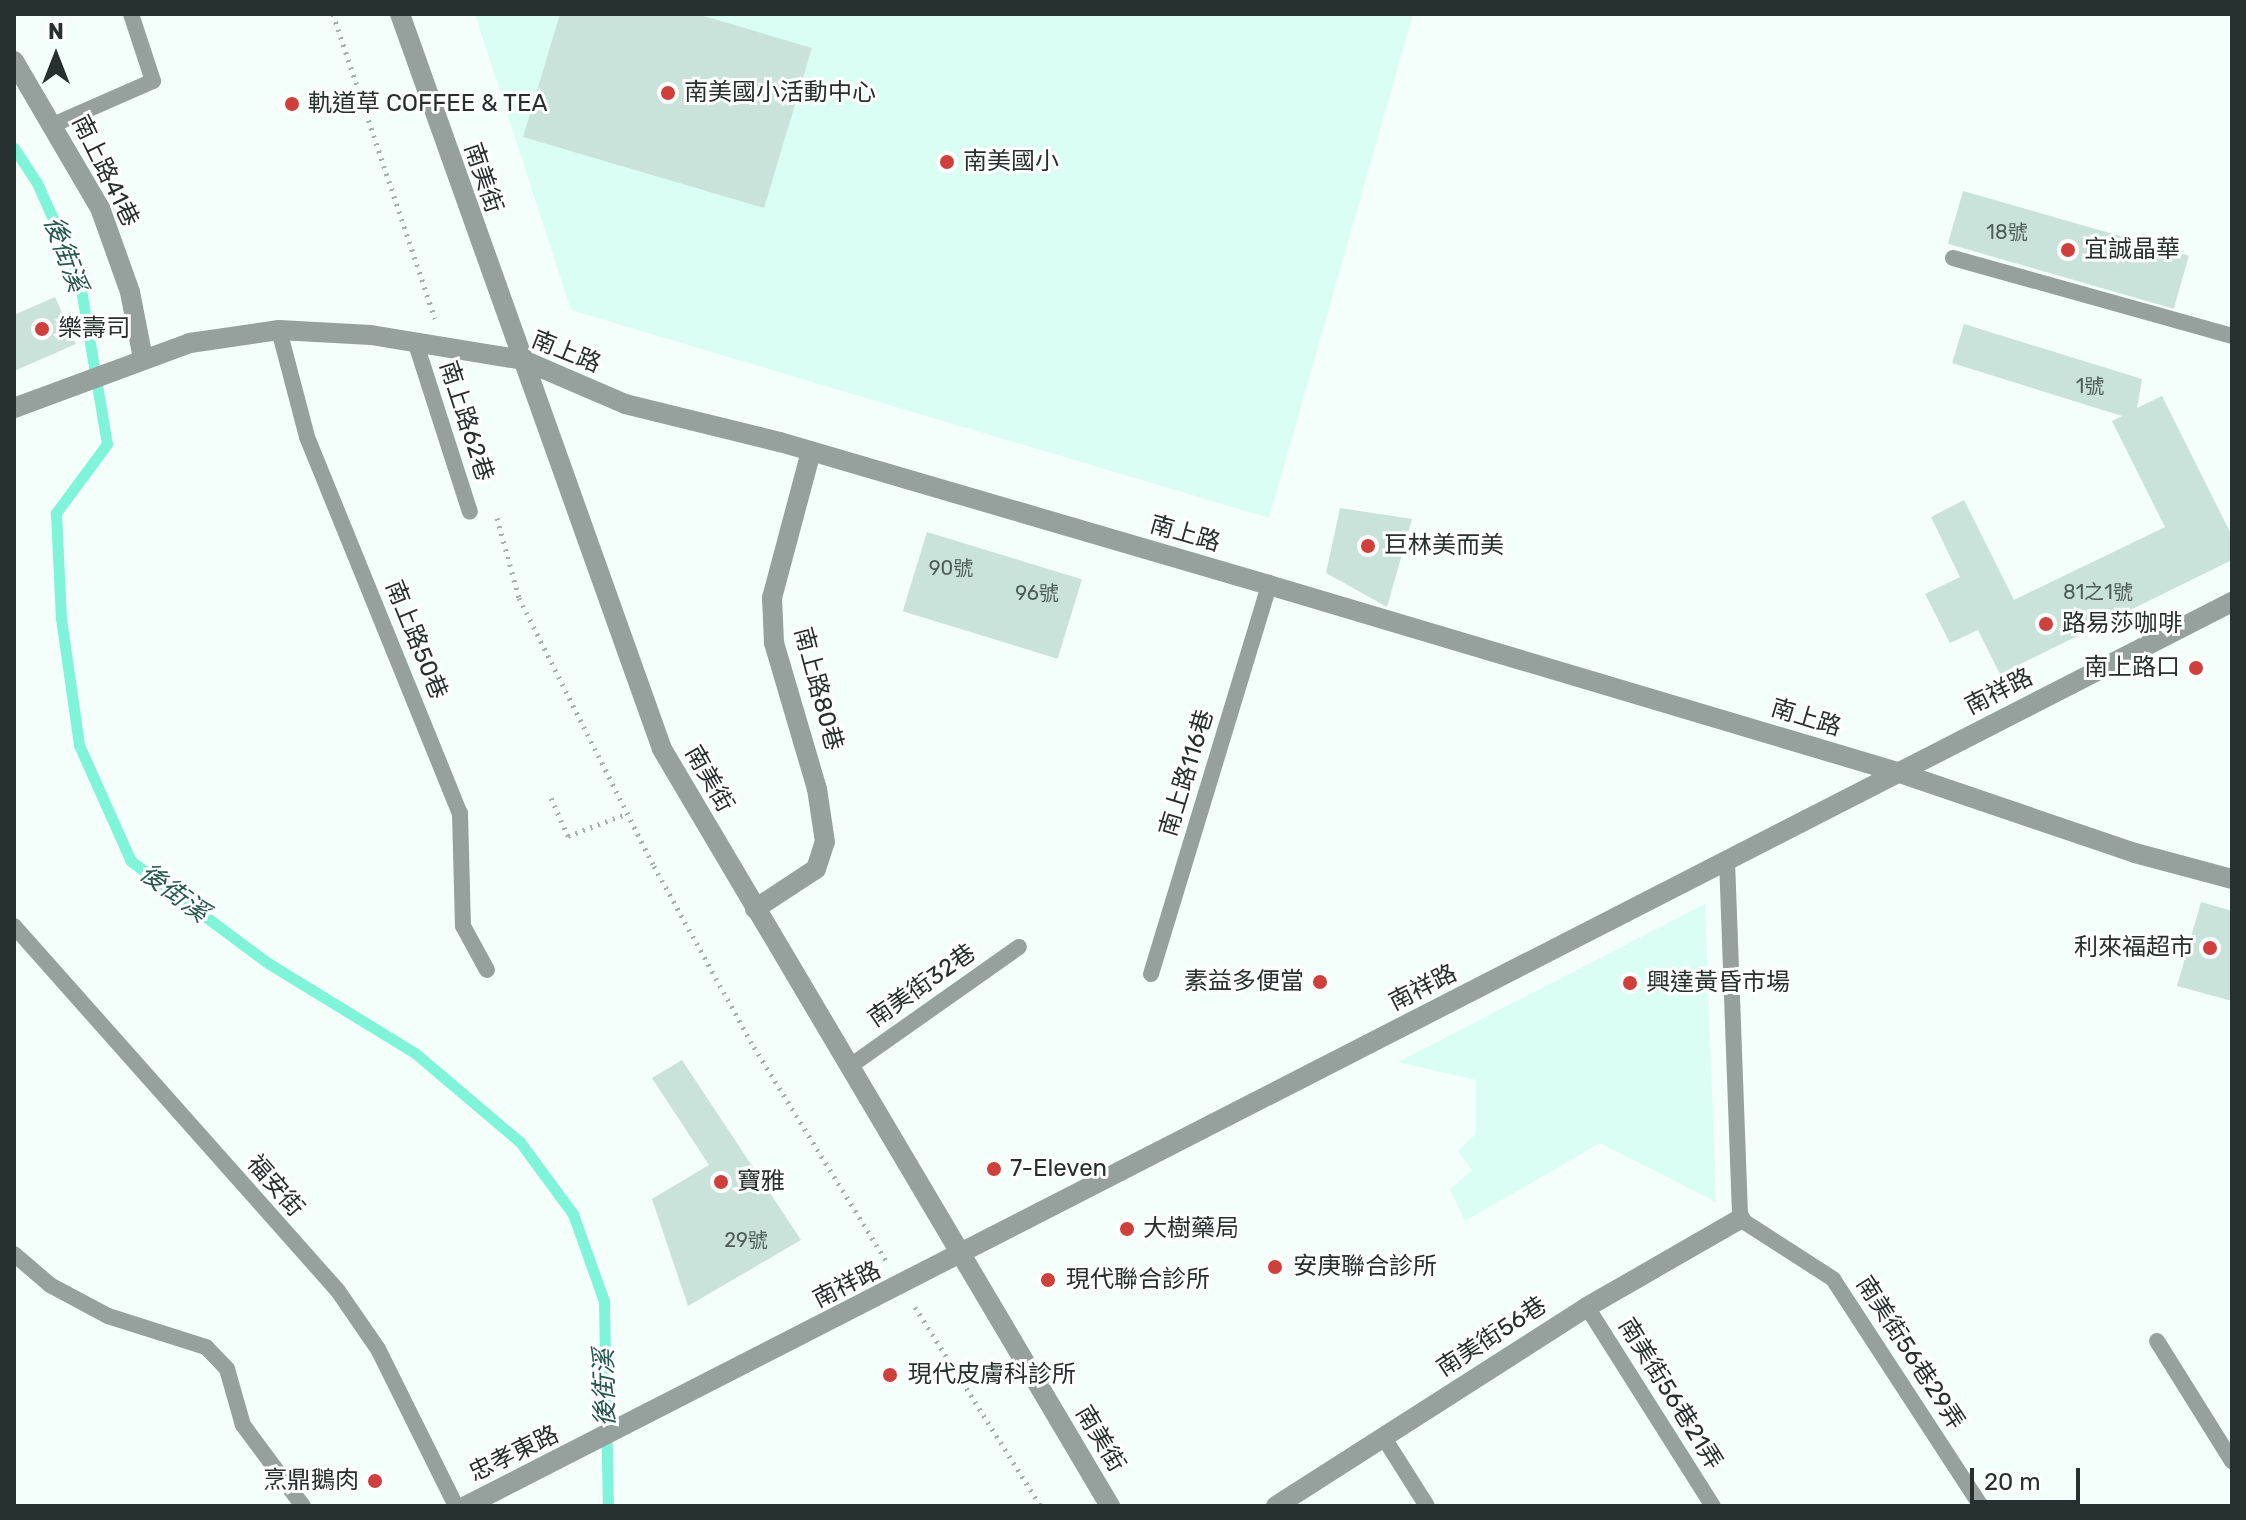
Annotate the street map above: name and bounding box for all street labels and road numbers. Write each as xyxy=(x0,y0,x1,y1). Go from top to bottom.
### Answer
street label: 南上路41巷 xyxy=(66,110,144,232)
street label: 南美街 xyxy=(458,139,508,217)
street label: 南上路 xyxy=(527,325,605,379)
street label: 南上路62巷 xyxy=(433,357,499,485)
street label: 南上路 xyxy=(1146,510,1224,558)
street label: 南上路50巷 xyxy=(379,576,453,704)
street label: 南上路80巷 xyxy=(788,624,848,754)
street label: 南祥路 xyxy=(1960,663,2038,721)
street label: 南上路 xyxy=(1767,694,1845,742)
street label: 南上路116巷 xyxy=(1154,706,1220,840)
street label: 南美街 xyxy=(679,741,739,817)
street label: 南美街32巷 xyxy=(863,938,981,1034)
street label: 南祥路 xyxy=(1384,959,1462,1017)
street label: 福安街 xyxy=(241,1149,309,1223)
street label: 南祥路 xyxy=(808,1256,886,1314)
street label: 南美街56巷29弄 xyxy=(1850,1271,1970,1435)
street label: 南美街56巷 xyxy=(1432,1291,1552,1383)
street label: 南美街56巷21弄 xyxy=(1612,1313,1728,1475)
street label: 南美街 xyxy=(1069,1401,1131,1477)
street label: 忠孝東路 xyxy=(465,1420,563,1488)

